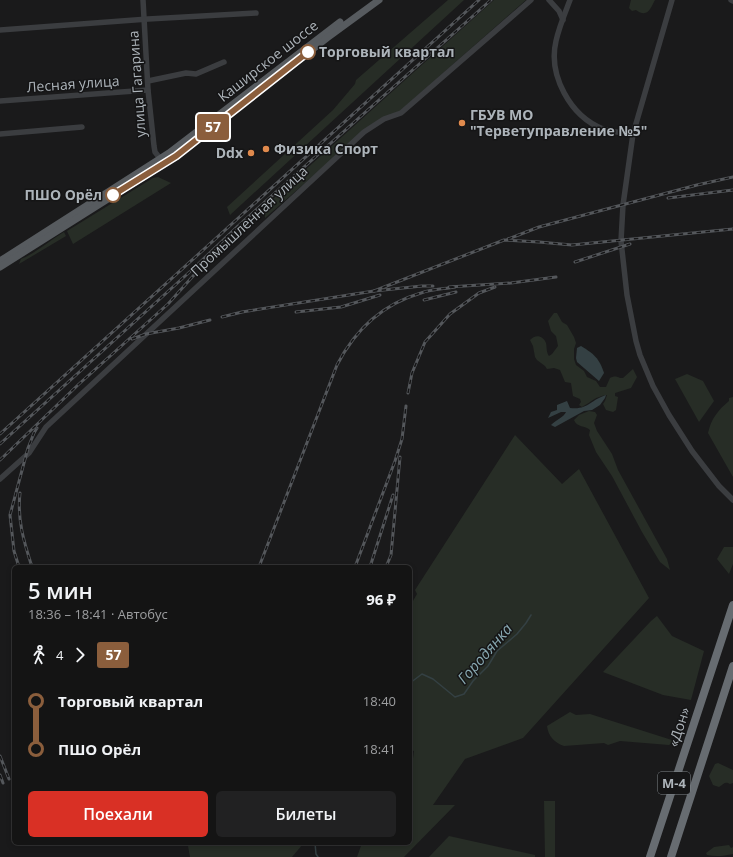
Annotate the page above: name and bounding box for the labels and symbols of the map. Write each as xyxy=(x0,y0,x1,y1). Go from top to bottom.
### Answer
street label: Каширское шоссе xyxy=(214,15,322,106)
street label: улица Гагарина xyxy=(123,30,150,138)
place label: Торговый квартал xyxy=(319,42,454,61)
marker: Торговый квартал xyxy=(300,44,316,60)
street label: Лесная улица xyxy=(26,71,120,96)
place label: ГБУВ МО "Терветуправление №5" xyxy=(470,105,647,140)
line badge: 57 xyxy=(195,114,231,140)
marker: ГБУВ МО "Терветуправление №5" xyxy=(457,118,467,128)
place label: Физика Спорт xyxy=(274,139,378,158)
place label: Ddx xyxy=(216,143,244,162)
marker: Физика Спорт xyxy=(261,144,271,154)
marker: Ddx xyxy=(246,148,256,158)
street label: Промышленная улица xyxy=(186,161,311,280)
place label: ПШО Орёл xyxy=(24,185,102,204)
marker: ПШО Орёл xyxy=(105,187,121,203)
water label: Городянка xyxy=(453,619,516,688)
street label: «Дон» xyxy=(663,704,694,749)
road number: М-4 xyxy=(658,772,690,794)

